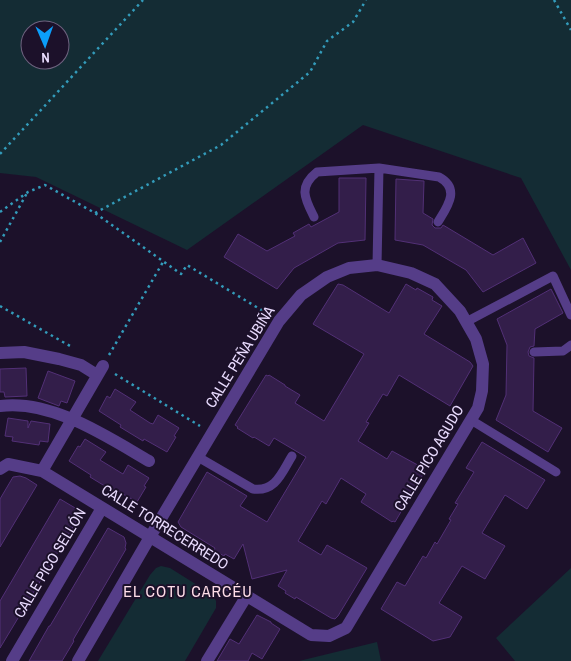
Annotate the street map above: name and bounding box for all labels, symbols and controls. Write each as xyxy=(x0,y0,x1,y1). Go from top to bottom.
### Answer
north arrow xyxy=(20,20,70,70)
text: N xyxy=(41,49,50,67)
street label: CALLE PEÑA UBIÑA xyxy=(200,301,280,412)
street label: CALLE PICO AGUDO xyxy=(389,401,469,515)
street label: CALLE TORRECERREDO xyxy=(98,479,233,574)
street label: CALLE PICO SELLÓN xyxy=(9,504,91,621)
district label: EL COTU CARCÉU xyxy=(123,580,253,602)

